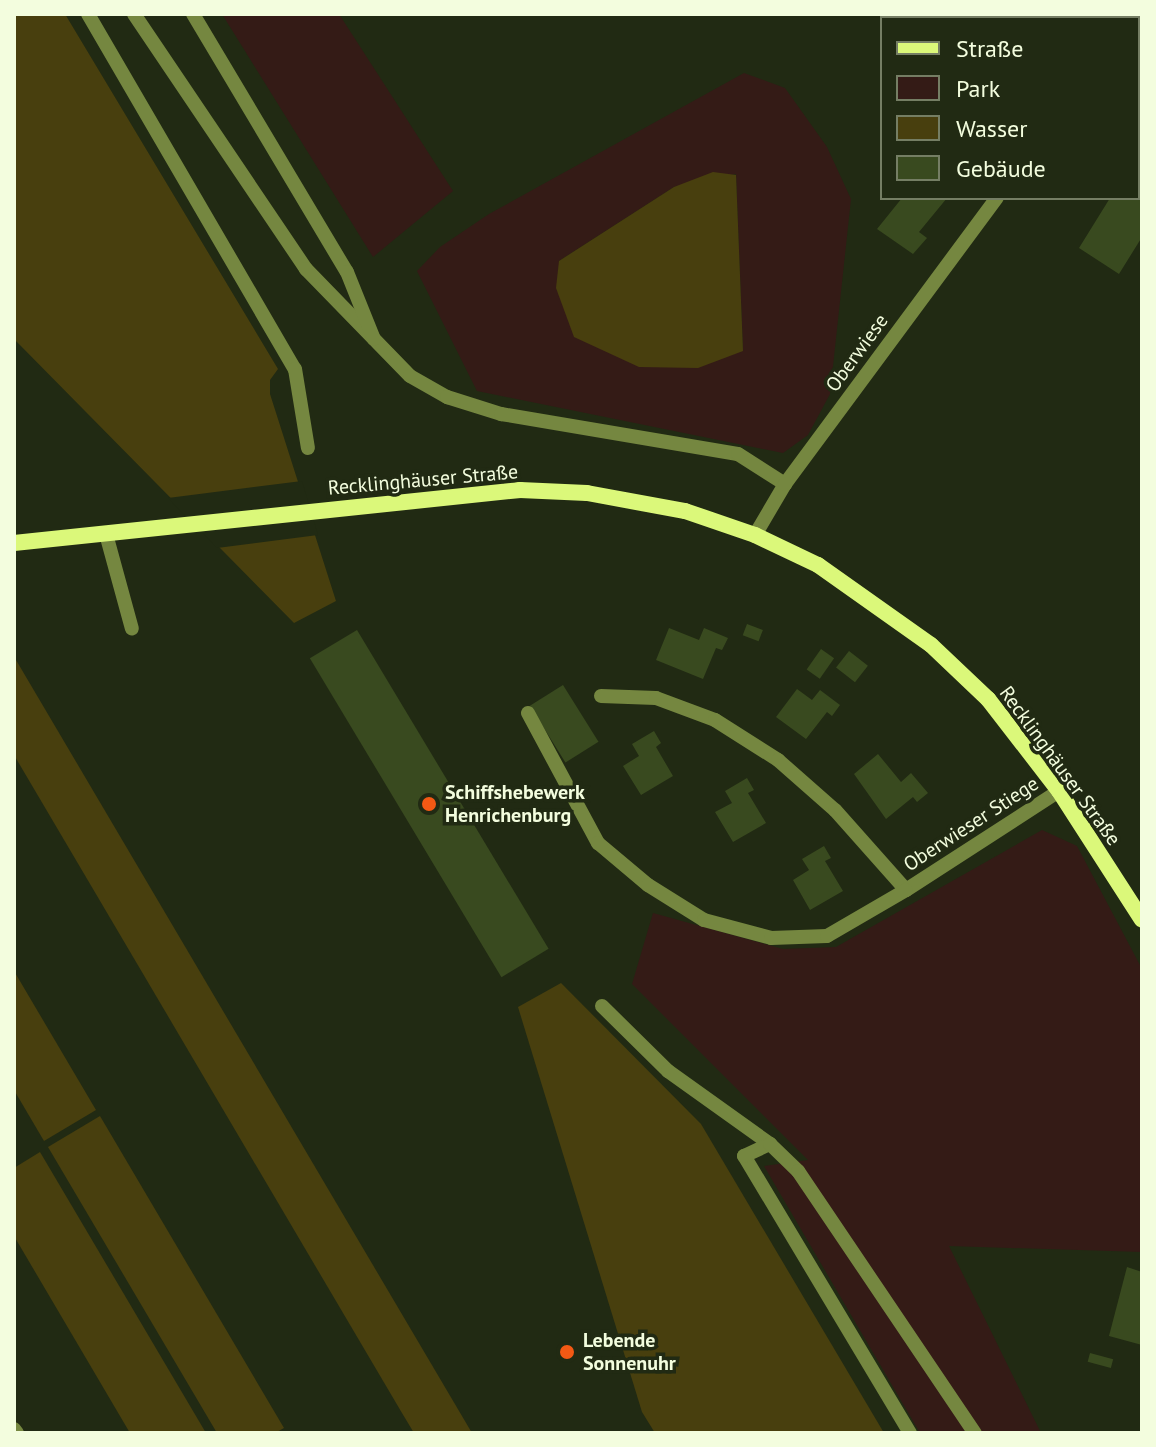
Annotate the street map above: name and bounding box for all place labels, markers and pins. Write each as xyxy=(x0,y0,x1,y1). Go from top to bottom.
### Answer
place label: Schiffshebewerk Henrichenburg xyxy=(445,780,585,827)
marker: Schiffshebewerk Henrichenburg xyxy=(420,795,438,813)
place label: Lebende Sonnenuhr xyxy=(583,1328,676,1375)
marker: Lebende Sonnenuhr xyxy=(558,1343,576,1361)

